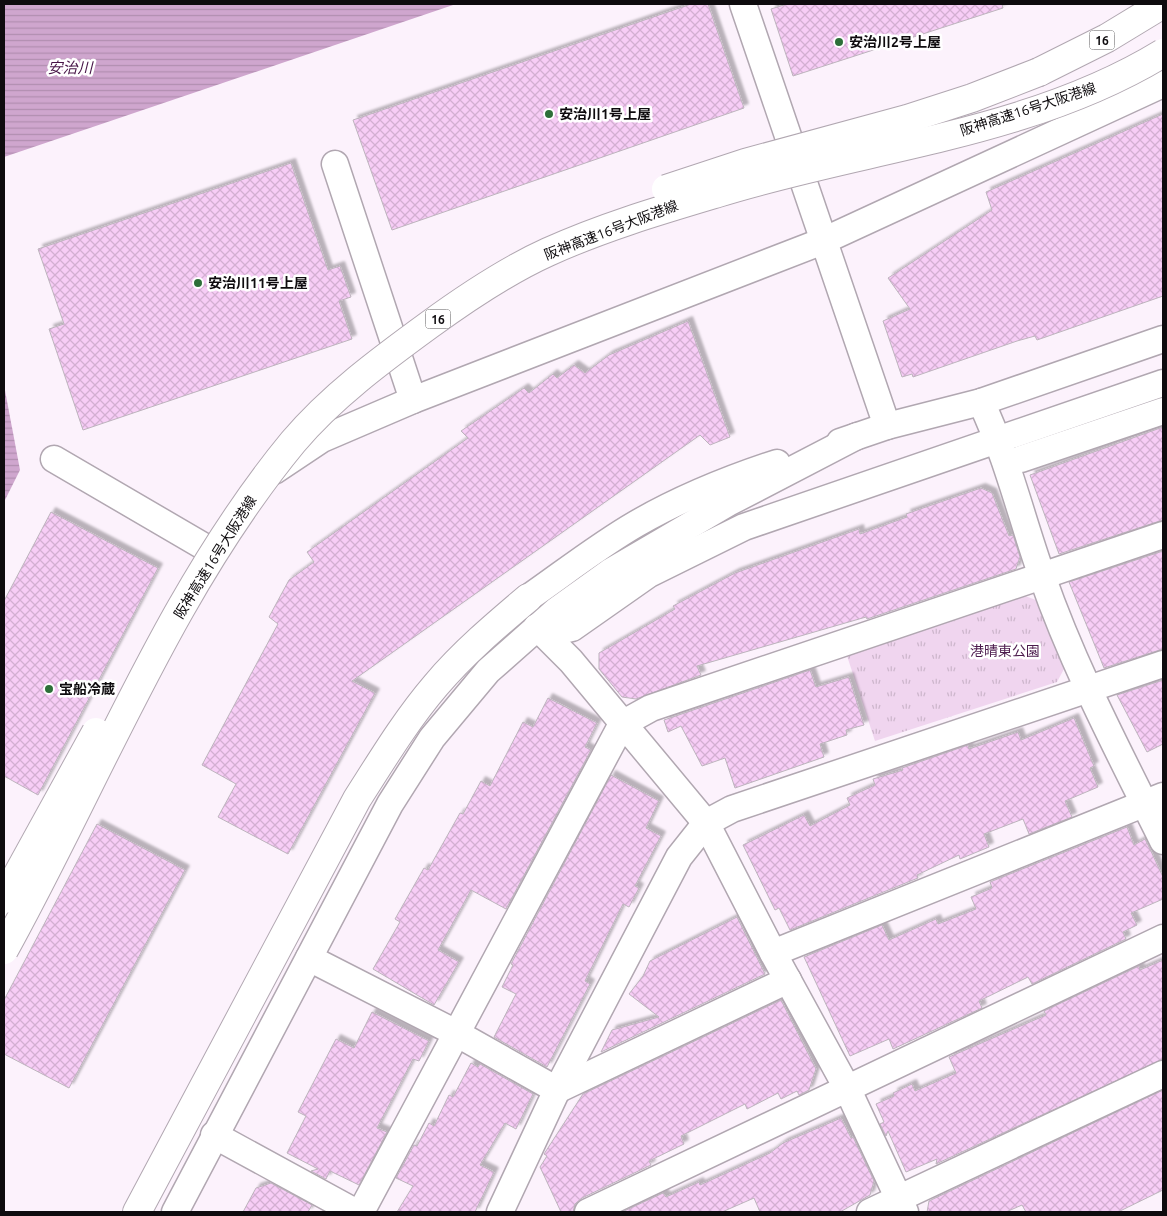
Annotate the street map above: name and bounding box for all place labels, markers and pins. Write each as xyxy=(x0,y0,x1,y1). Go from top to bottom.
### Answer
place label: 安治川2号上屋 xyxy=(849,34,941,50)
marker: 安治川2号上屋 xyxy=(833,36,845,48)
place label: 安治川1号上屋 xyxy=(559,106,651,122)
marker: 安治川1号上屋 xyxy=(543,108,555,120)
place label: 安治川11号上屋 xyxy=(208,275,308,291)
marker: 安治川11号上屋 xyxy=(192,277,204,289)
place label: 宝船冷蔵 xyxy=(59,681,115,697)
marker: 宝船冷蔵 xyxy=(43,683,55,695)

